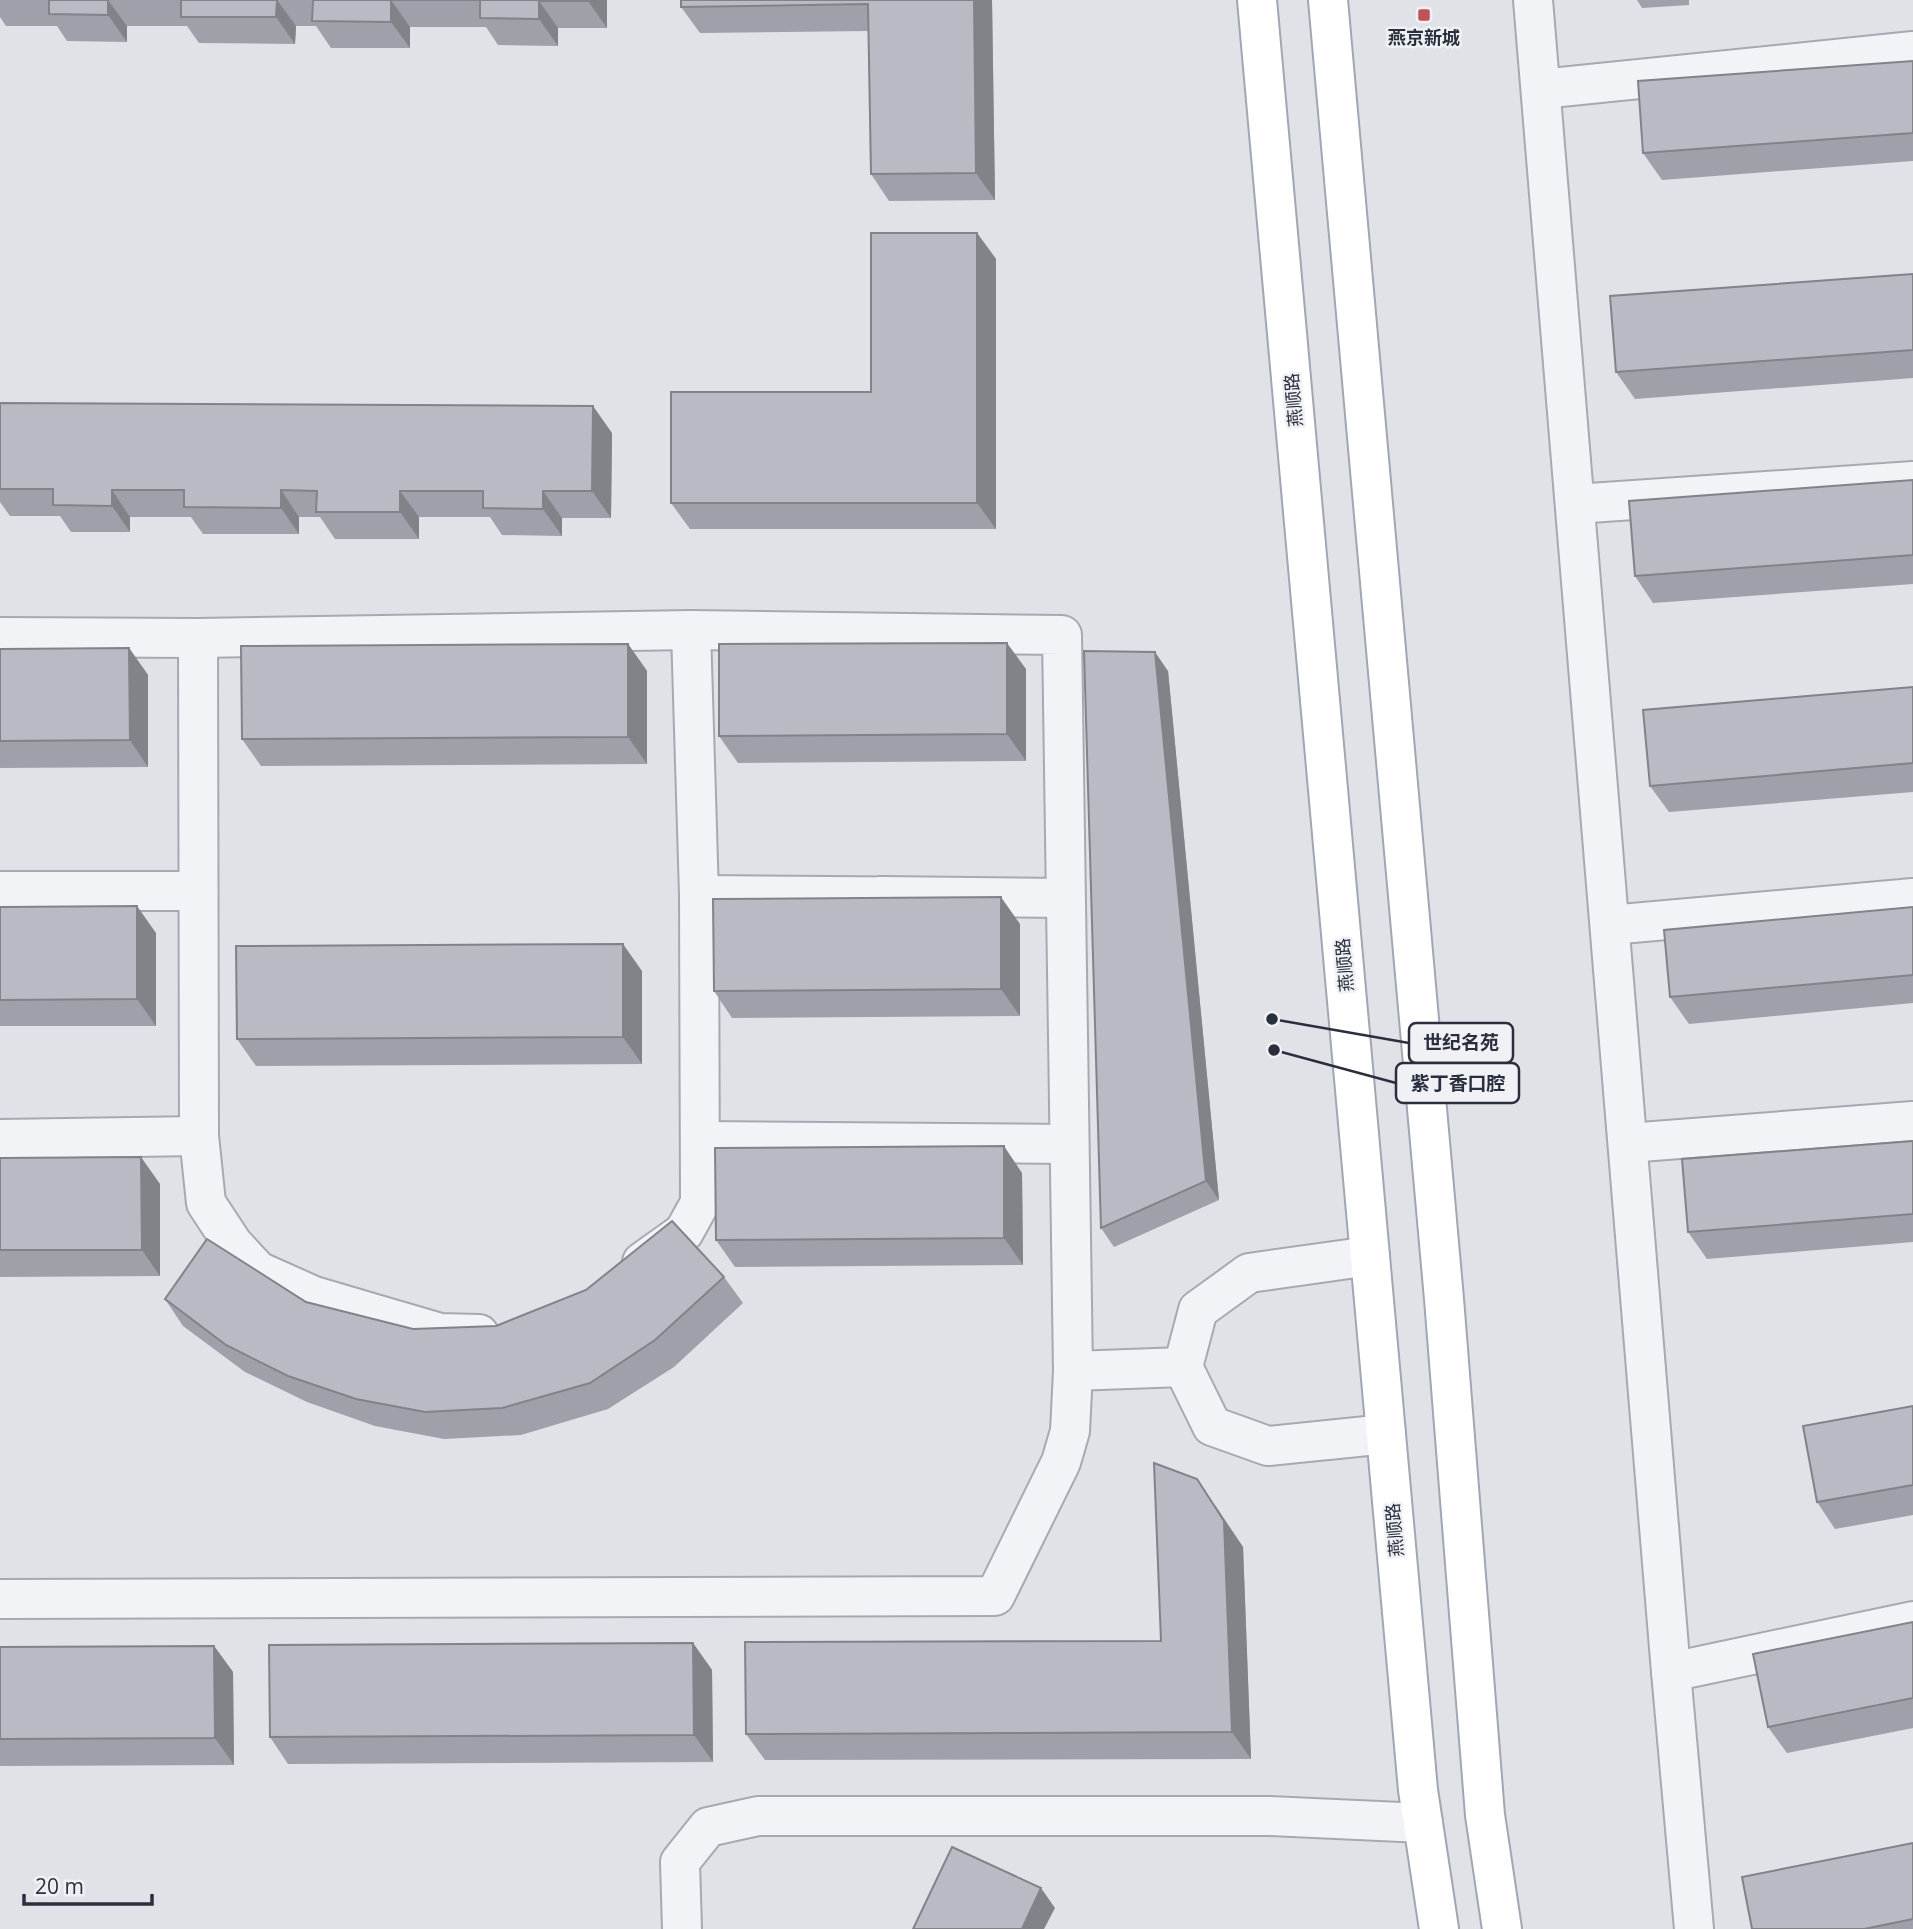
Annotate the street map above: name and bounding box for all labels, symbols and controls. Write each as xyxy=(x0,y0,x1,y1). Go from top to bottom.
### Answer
marker: 燕京新城 xyxy=(1416,7,1432,23)
place label: 燕京新城 xyxy=(1388,25,1460,49)
street label: 燕顺路 xyxy=(1279,372,1307,428)
street label: 燕顺路 xyxy=(1330,937,1358,993)
callout: 世纪名苑 xyxy=(1409,1023,1513,1063)
text: 世纪名苑 xyxy=(1423,1029,1499,1055)
callout: 紫丁香口腔 xyxy=(1396,1063,1519,1103)
text: 紫丁香口腔 xyxy=(1410,1070,1506,1096)
street label: 燕顺路 xyxy=(1380,1502,1408,1558)
scale bar xyxy=(24,1862,152,1906)
text: 20 m xyxy=(35,1872,84,1900)

